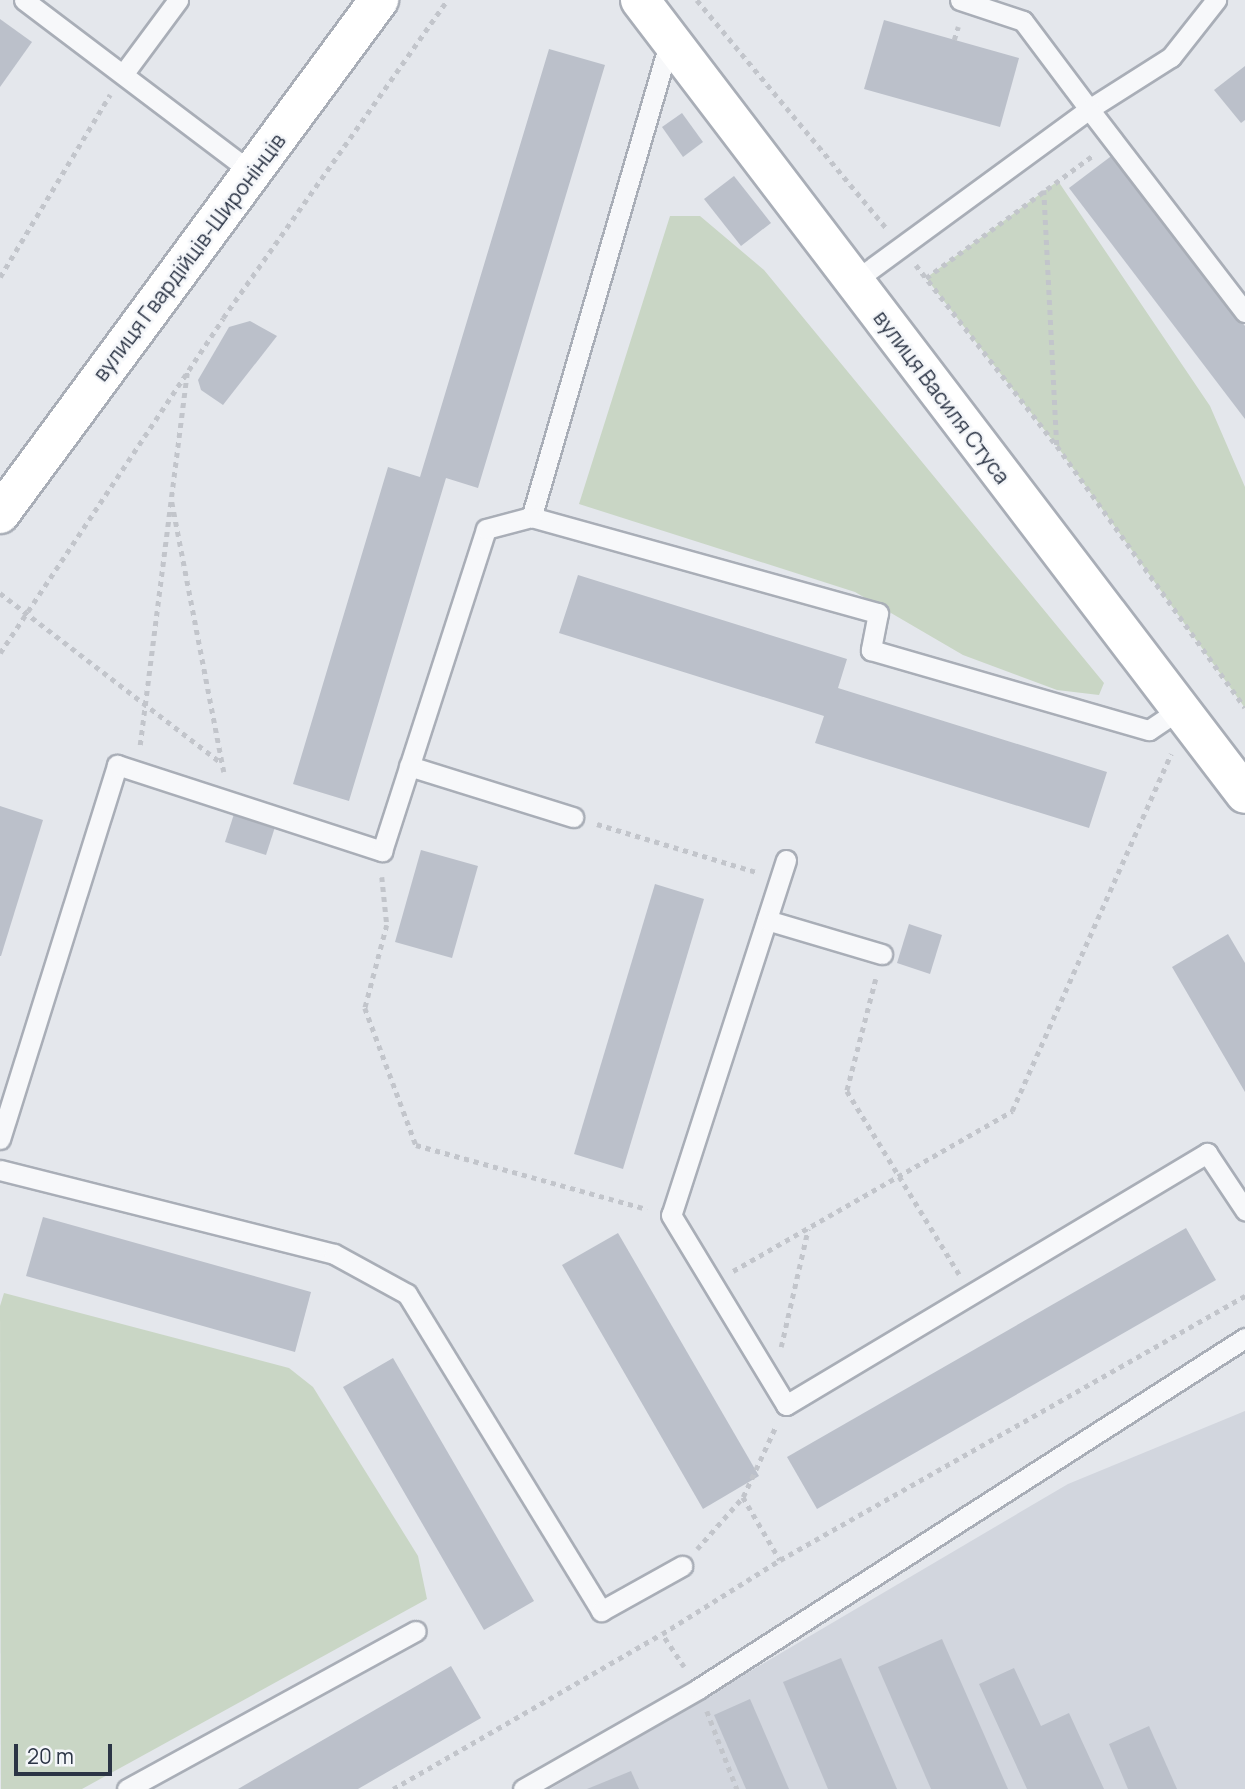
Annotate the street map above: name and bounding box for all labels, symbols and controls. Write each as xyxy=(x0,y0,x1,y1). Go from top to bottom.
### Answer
street label: вулиця Гвардійців-Широнінців xyxy=(88,128,290,386)
street label: вулиця Василя Стуса xyxy=(869,306,1015,488)
scale bar xyxy=(18,1730,116,1774)
text: 20 m xyxy=(27,1742,74,1770)

